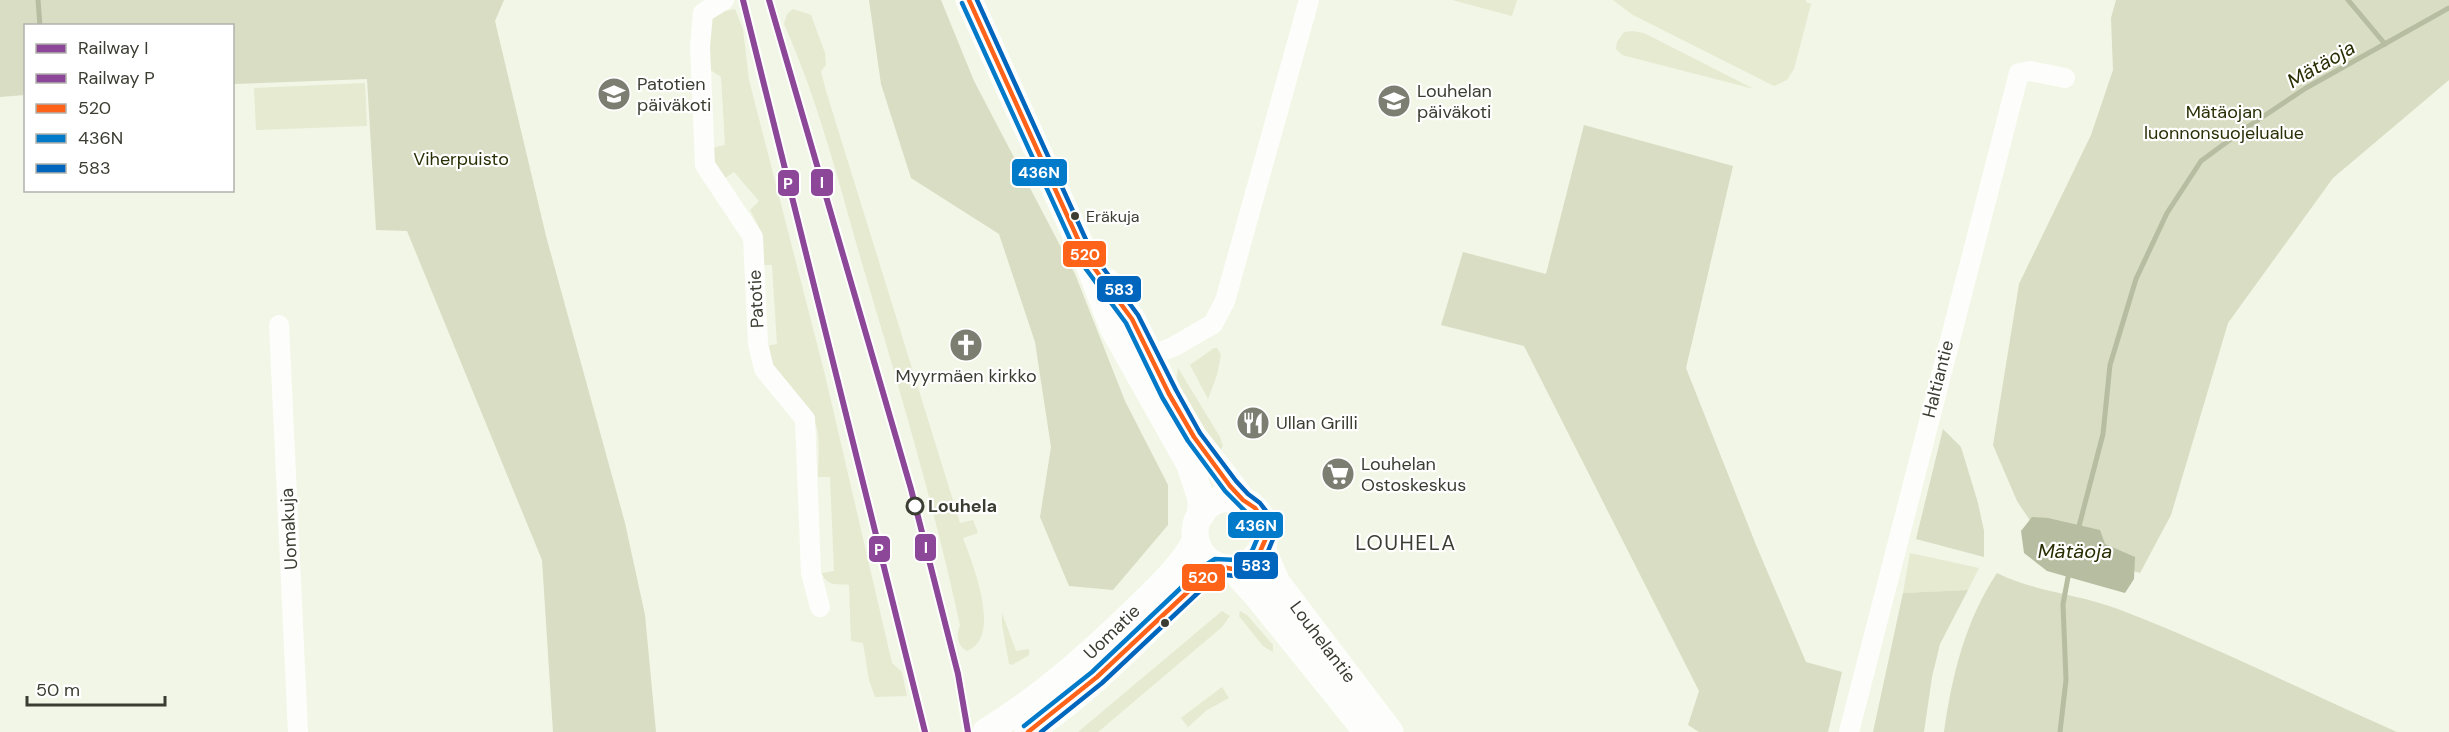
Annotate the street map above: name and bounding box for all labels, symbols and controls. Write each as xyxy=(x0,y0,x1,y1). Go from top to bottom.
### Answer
legend xyxy=(24,24,234,192)
water label: Mätäoja xyxy=(2282,34,2360,94)
text: Railway I xyxy=(78,36,149,60)
text: Railway P xyxy=(78,66,155,90)
place label: Patotien päiväkoti xyxy=(637,72,711,117)
school or university icon: Patotien päiväkoti xyxy=(596,76,632,112)
place label: Louhelan päiväkoti xyxy=(1417,79,1492,124)
school or university icon: Louhelan päiväkoti xyxy=(1376,83,1412,119)
text: 520 xyxy=(78,96,111,120)
park label: Mätäojan luonnonsuojelualue xyxy=(2144,100,2304,145)
text: 436N xyxy=(78,126,123,150)
park label: Viherpuisto xyxy=(413,147,509,171)
text: 583 xyxy=(78,156,111,180)
line badge: 436N xyxy=(1011,158,1068,187)
text: 436N xyxy=(1018,162,1060,183)
line badge: I xyxy=(810,168,834,197)
line badge: P xyxy=(777,169,800,197)
text: I xyxy=(820,172,824,193)
text: P xyxy=(783,173,793,194)
place label: Eräkuja xyxy=(1086,206,1140,227)
marker: Eräkuja xyxy=(1069,210,1081,222)
line badge: 520 xyxy=(1062,240,1107,268)
text: 520 xyxy=(1070,244,1100,265)
street label: Patotie xyxy=(742,269,770,329)
line badge: 583 xyxy=(1096,275,1142,303)
text: 583 xyxy=(1104,279,1134,300)
church icon: Myyrmäen kirkko xyxy=(948,327,984,363)
street label: Haltiantie xyxy=(1917,338,1959,420)
place label: Myyrmäen kirkko xyxy=(895,364,1037,388)
restaurant icon: Ullan Grilli xyxy=(1235,405,1271,441)
place label: Ullan Grilli xyxy=(1276,411,1358,435)
place label: Louhelan Ostoskeskus xyxy=(1361,452,1466,497)
supermarket icon: Louhelan Ostoskeskus xyxy=(1320,456,1356,492)
street label: Uomakuja xyxy=(275,487,303,571)
place label: Louhela xyxy=(928,494,997,518)
marker: Louhela xyxy=(906,497,924,515)
line badge: 436N xyxy=(1227,511,1284,539)
text: 436N xyxy=(1235,515,1277,536)
district label: LOUHELA xyxy=(1355,529,1457,557)
line badge: I xyxy=(914,533,937,562)
line badge: P xyxy=(868,535,891,563)
text: I xyxy=(924,537,928,558)
water label: Mätäoja xyxy=(2038,538,2112,564)
text: P xyxy=(874,539,884,560)
line badge: 583 xyxy=(1233,551,1279,580)
text: 583 xyxy=(1241,555,1271,576)
line badge: 520 xyxy=(1181,563,1226,592)
text: 520 xyxy=(1188,567,1218,588)
street label: Louhelantie xyxy=(1284,596,1362,688)
street label: Uomatie xyxy=(1079,599,1145,665)
unlabelled marker xyxy=(1159,617,1171,629)
scale bar xyxy=(27,669,165,707)
text: 50 m xyxy=(36,678,80,702)

